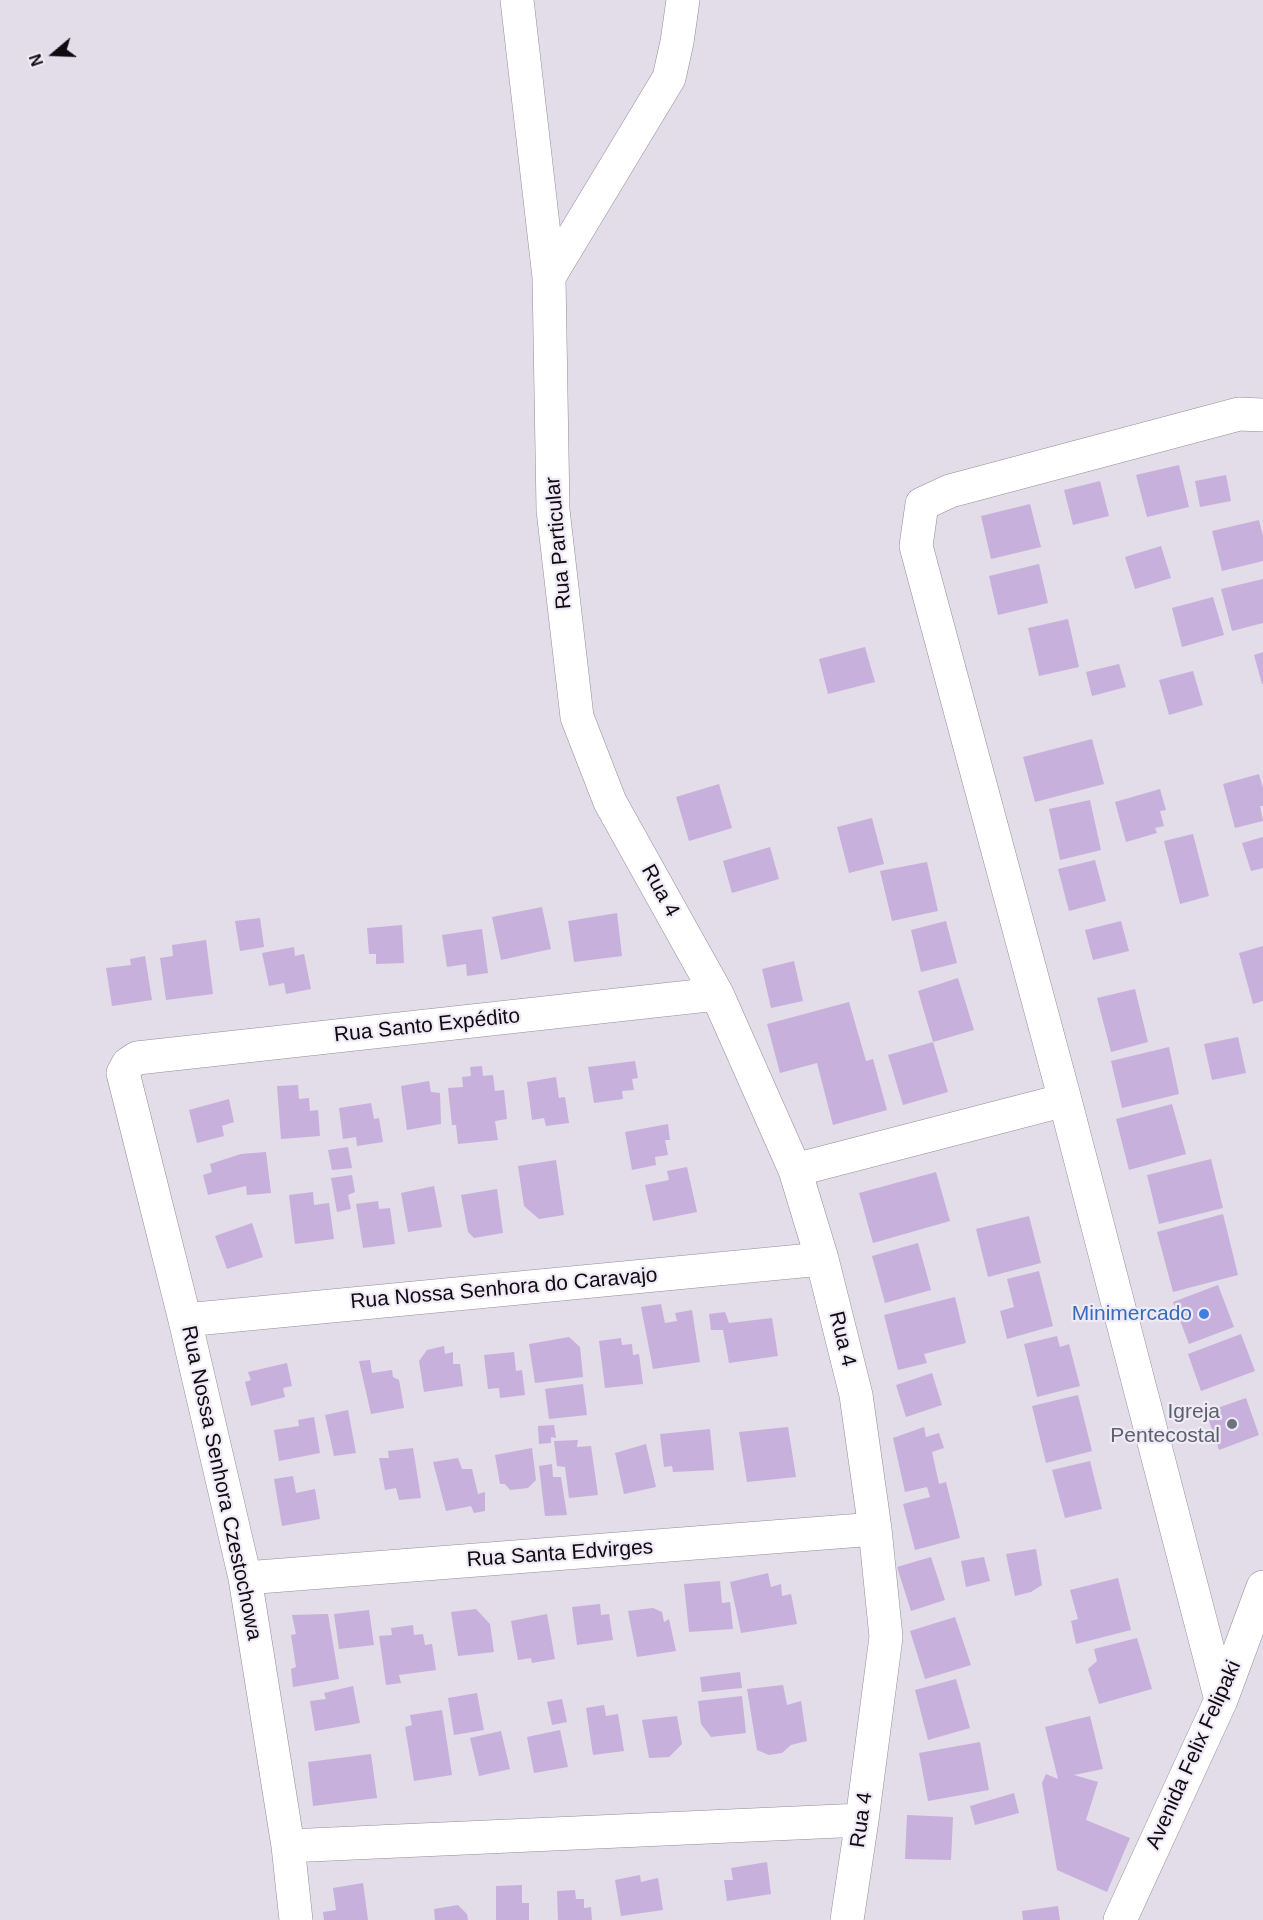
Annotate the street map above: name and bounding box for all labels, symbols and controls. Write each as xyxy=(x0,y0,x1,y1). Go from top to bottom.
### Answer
north arrow xyxy=(24,24,84,84)
text: N xyxy=(27,52,46,68)
street label: Rua Particular xyxy=(541,476,577,610)
street label: Rua 4 xyxy=(635,860,685,922)
street label: Rua Santo Expédito xyxy=(333,1004,521,1048)
street label: Rua Nossa Senhora do Caravajo xyxy=(349,1263,659,1315)
place label: Minimercado xyxy=(1072,1301,1192,1327)
marker: Minimercado xyxy=(1197,1307,1211,1321)
street label: Rua 4 xyxy=(823,1309,861,1369)
street label: Rua Nossa Senhora Czestochowa xyxy=(175,1323,267,1643)
place label: Igreja Pentecostal xyxy=(1110,1399,1220,1449)
marker: Igreja Pentecostal xyxy=(1225,1417,1239,1431)
street label: Rua Santa Edvirges xyxy=(466,1535,654,1573)
street label: Avenida Felix Felipaki xyxy=(1141,1657,1247,1853)
street label: Rua 4 xyxy=(846,1791,878,1849)

